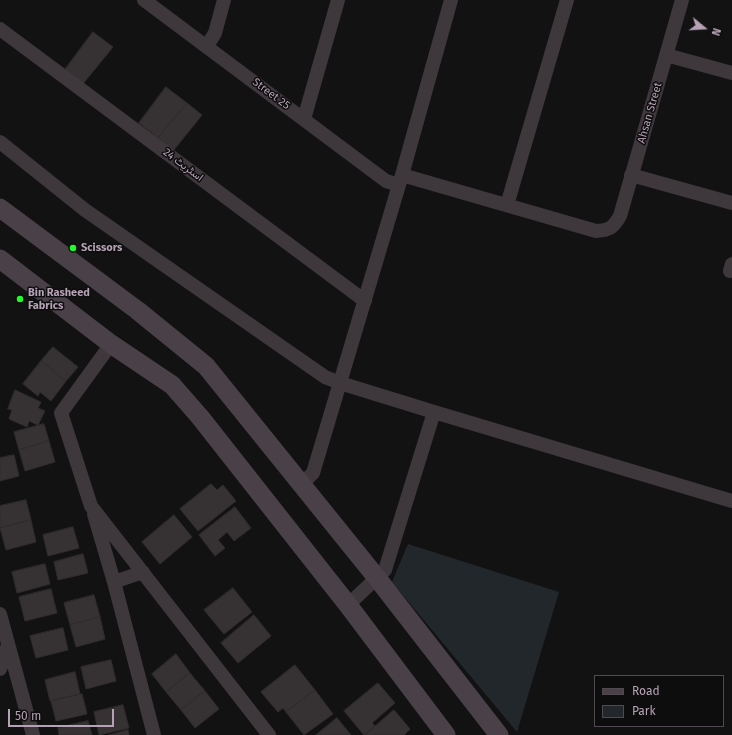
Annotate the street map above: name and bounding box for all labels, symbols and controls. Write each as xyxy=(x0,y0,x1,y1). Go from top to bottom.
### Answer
north arrow xyxy=(684,8,724,48)
text: N xyxy=(709,26,723,37)
street label: Street 25 xyxy=(250,76,292,112)
street label: Ahsan Street xyxy=(635,81,665,145)
street label: اسٹریٹ 24 xyxy=(160,146,206,184)
place label: Scissors xyxy=(81,241,122,255)
marker: Scissors xyxy=(68,243,78,253)
place label: Bin Rasheed Fabrics xyxy=(28,286,90,312)
marker: Bin Rasheed Fabrics xyxy=(15,294,25,304)
legend xyxy=(594,675,724,727)
text: Road xyxy=(632,684,660,698)
scale bar xyxy=(10,701,116,727)
text: Park xyxy=(632,704,656,718)
text: 50 m xyxy=(15,709,41,723)

